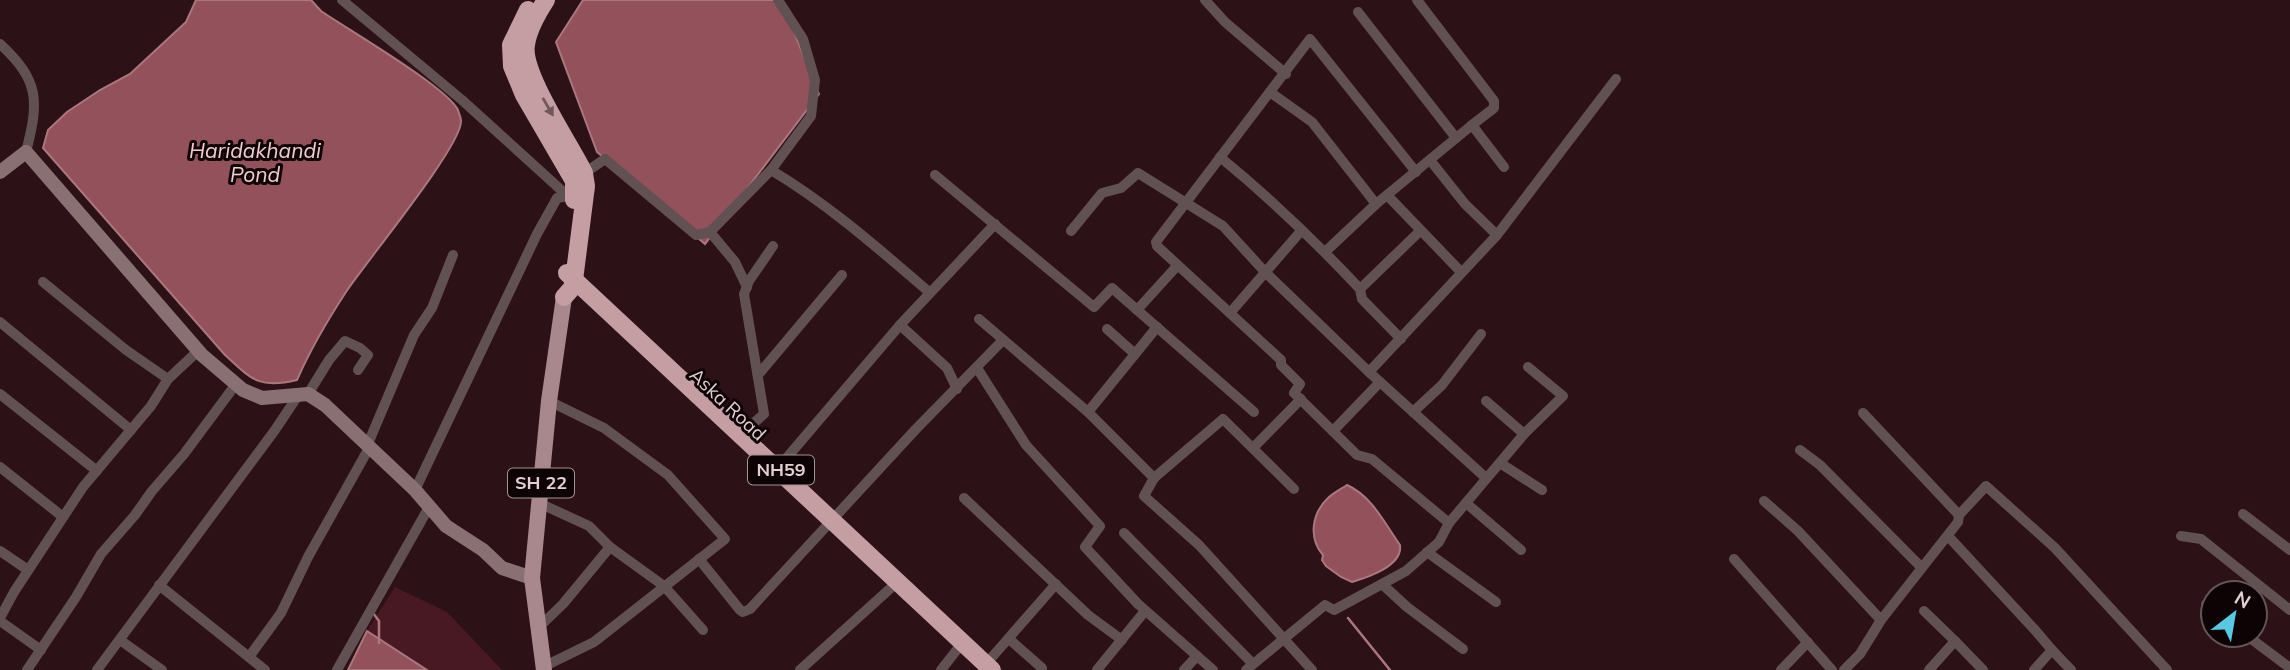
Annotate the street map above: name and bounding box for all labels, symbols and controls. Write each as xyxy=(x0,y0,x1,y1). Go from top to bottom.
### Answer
one-way arrow xyxy=(542,98,554,117)
water label: Haridakhandi Pond xyxy=(189,137,322,187)
street label: Aska Road xyxy=(685,363,771,445)
road number: NH59 xyxy=(748,456,814,484)
road number: SH 22 xyxy=(508,468,574,498)
north arrow xyxy=(2199,579,2269,649)
text: N xyxy=(2230,585,2255,613)

